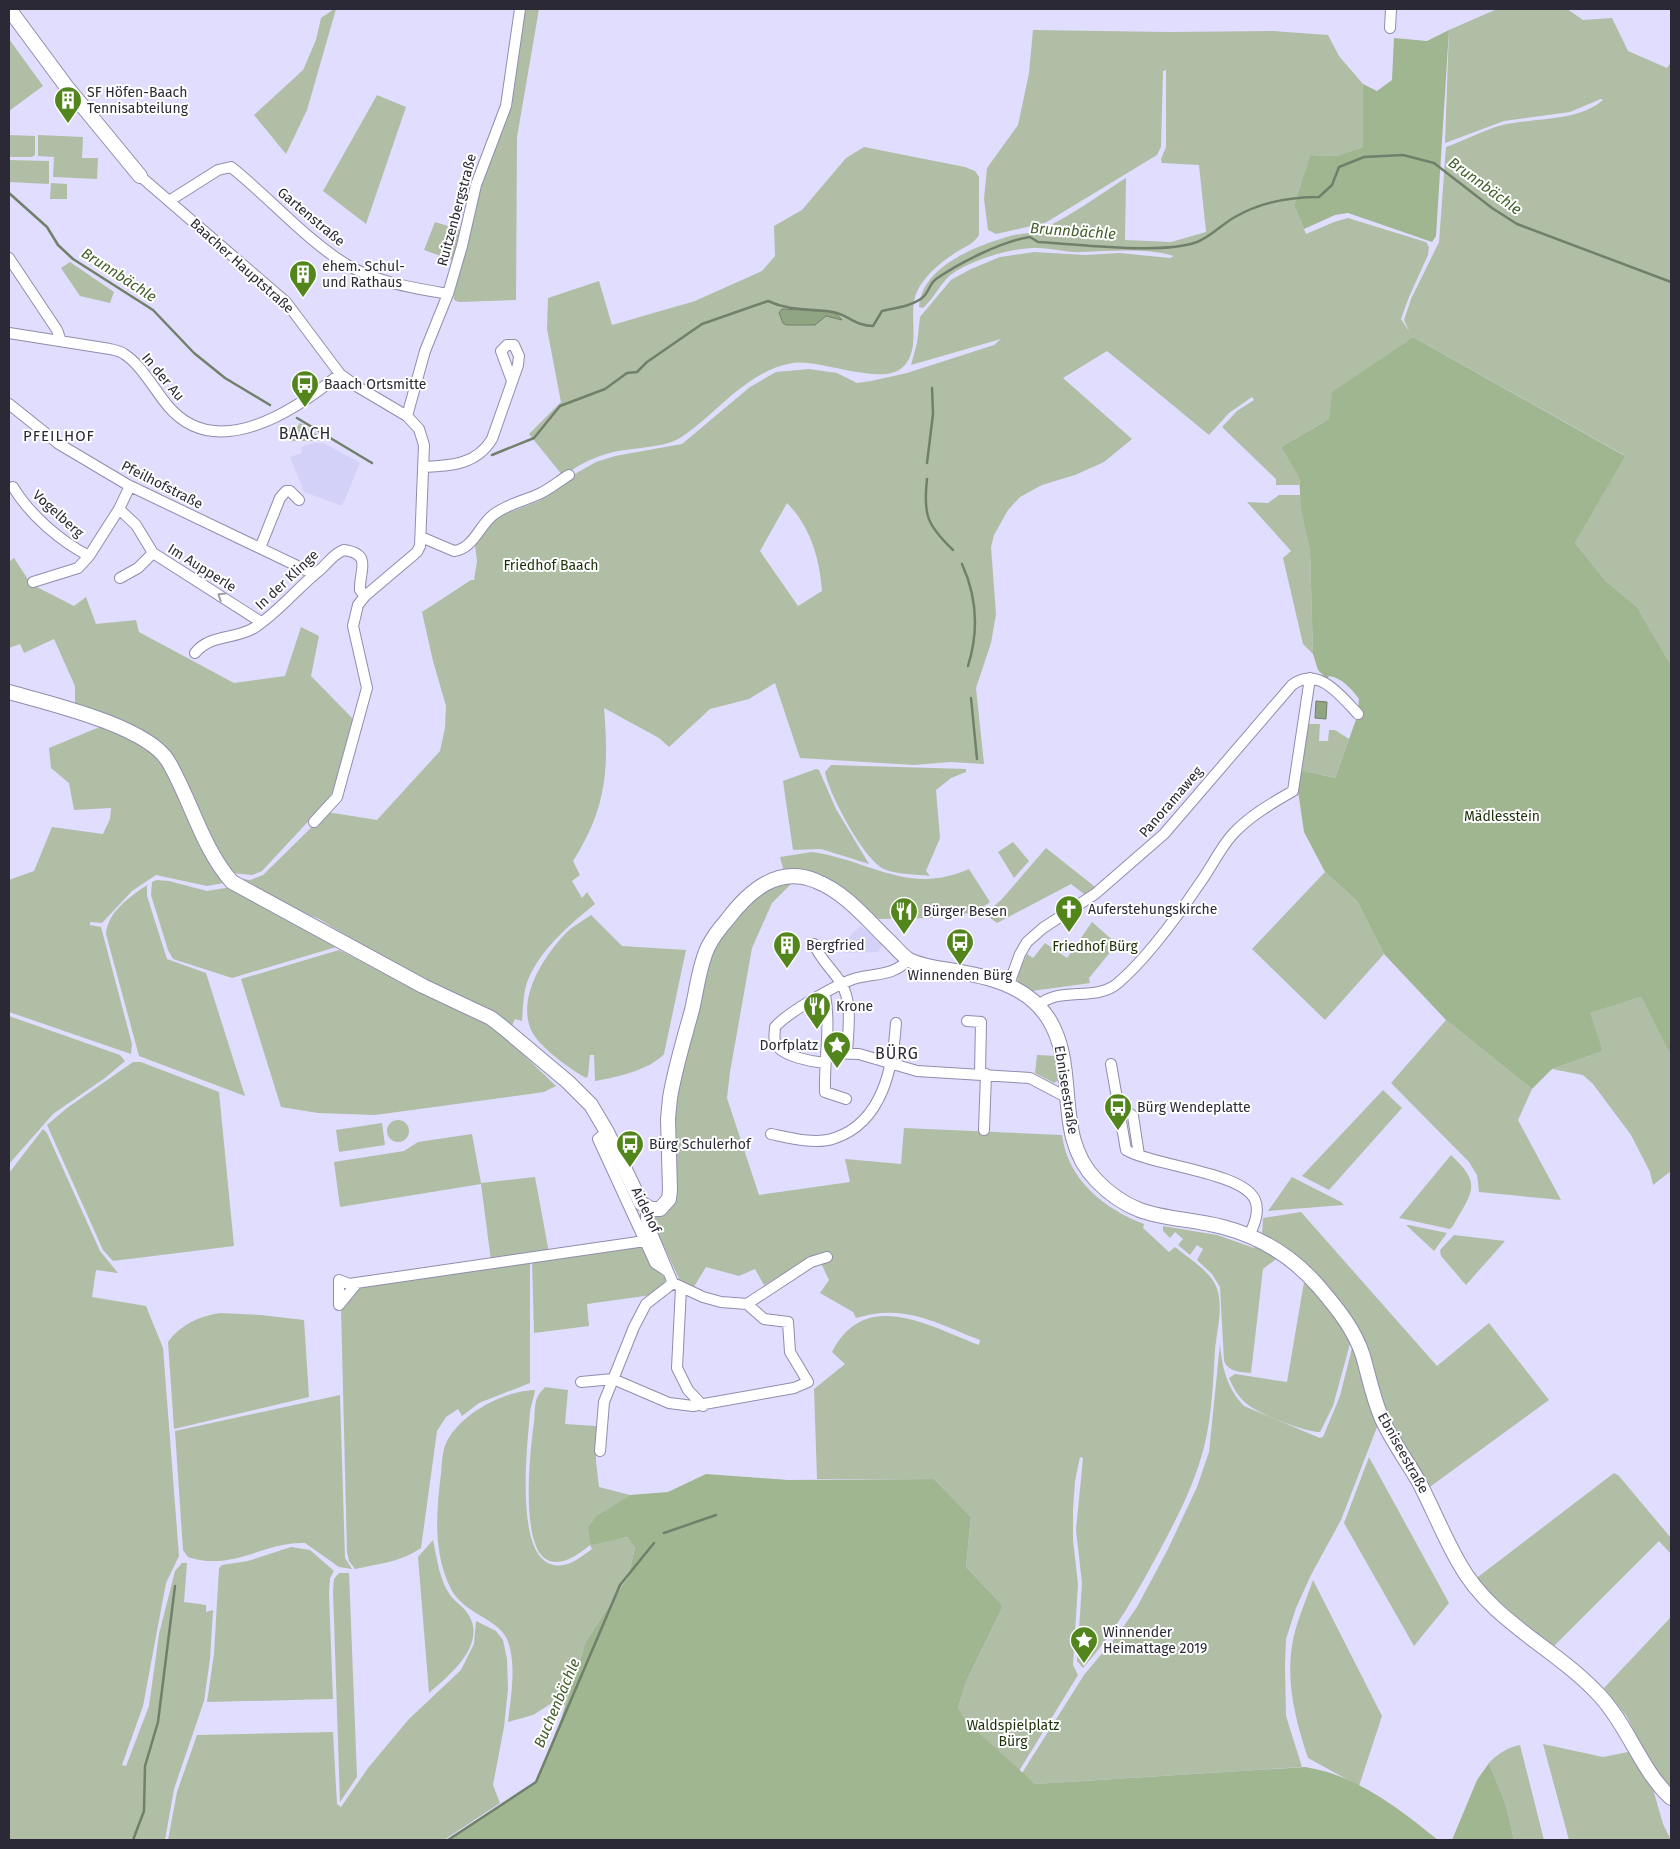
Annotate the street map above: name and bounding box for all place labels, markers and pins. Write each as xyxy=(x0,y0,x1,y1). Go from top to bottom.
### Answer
place label: SF Höfen-Baach Tennisabteilung xyxy=(87,84,189,117)
building icon: SF Höfen-Baach Tennisabteilung xyxy=(53,85,83,124)
place label: ehem. Schul- und Rathaus xyxy=(322,258,405,291)
building icon: ehem. Schul- und Rathaus xyxy=(288,259,318,298)
bus stop icon: Baach Ortsmitte xyxy=(290,369,320,408)
place label: Baach Ortsmitte xyxy=(324,376,426,393)
church icon: Auferstehungskirche xyxy=(1054,894,1084,933)
restaurant icon: Bürger Besen xyxy=(889,896,919,935)
place label: Auferstehungskirche xyxy=(1088,901,1217,918)
place label: Bürger Besen xyxy=(923,903,1007,920)
bus stop icon: Winnenden Bürg xyxy=(945,927,975,966)
building icon: Bergfried xyxy=(772,930,802,969)
place label: Bergfried xyxy=(806,937,865,954)
place label: Winnenden Bürg xyxy=(908,967,1013,984)
restaurant icon: Krone xyxy=(802,991,832,1030)
place label: Krone xyxy=(836,998,873,1015)
place icon: Dorfplatz xyxy=(822,1030,852,1069)
place label: Dorfplatz xyxy=(760,1037,818,1054)
bus stop icon: Bürg Wendeplatte xyxy=(1103,1092,1133,1131)
place label: Bürg Wendeplatte xyxy=(1137,1099,1251,1116)
bus stop icon: Bürg Schulerhof xyxy=(615,1129,645,1168)
place label: Bürg Schulerhof xyxy=(649,1136,752,1153)
place label: Winnender Heimattage 2019 xyxy=(1103,1624,1207,1657)
place icon: Winnender Heimattage 2019 xyxy=(1069,1625,1099,1664)

